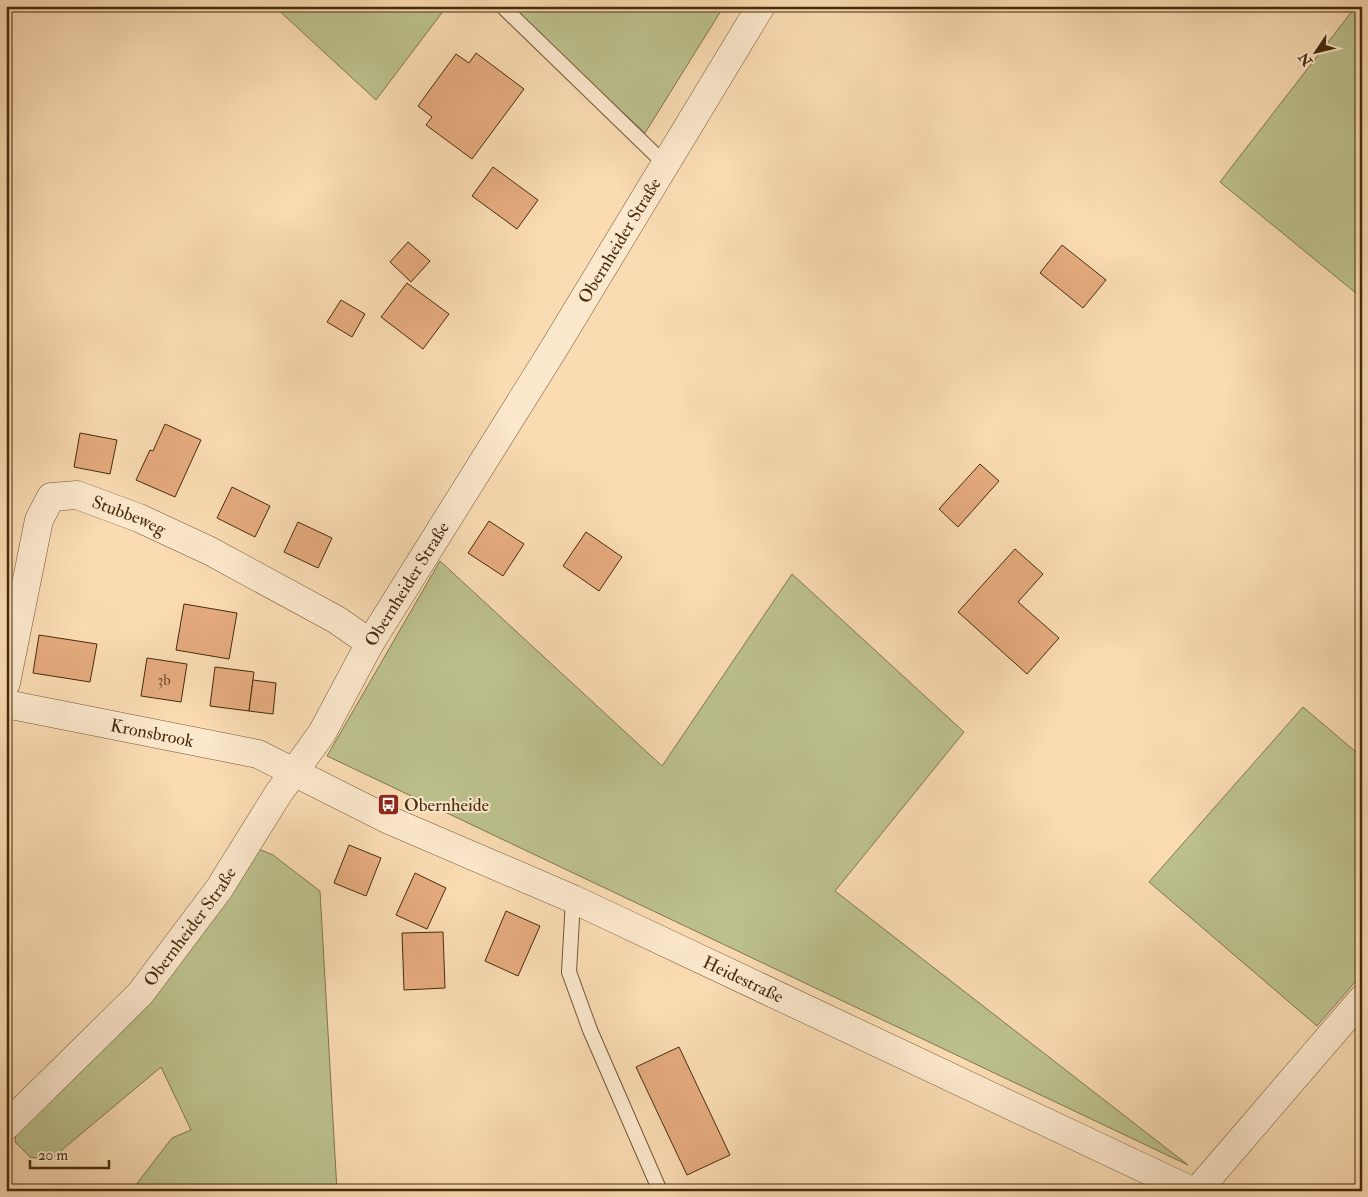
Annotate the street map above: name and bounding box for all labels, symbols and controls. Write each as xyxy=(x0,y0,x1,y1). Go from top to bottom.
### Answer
north arrow xyxy=(1290,28,1340,78)
text: N xyxy=(1295,49,1317,70)
street label: Obernheider Straße xyxy=(572,173,666,308)
street label: Stubbeweg xyxy=(89,490,171,541)
street label: Obernheider Straße xyxy=(359,517,455,651)
house number: 3b xyxy=(157,671,171,690)
street label: Kronsbrook xyxy=(108,713,196,753)
bus stop icon: Obernheide xyxy=(376,793,400,817)
place label: Obernheide xyxy=(404,794,490,817)
street label: Obernheider Straße xyxy=(138,862,242,991)
street label: Heidestraße xyxy=(699,950,788,1008)
scale bar xyxy=(30,1137,109,1169)
text: 20 m xyxy=(38,1146,68,1165)

